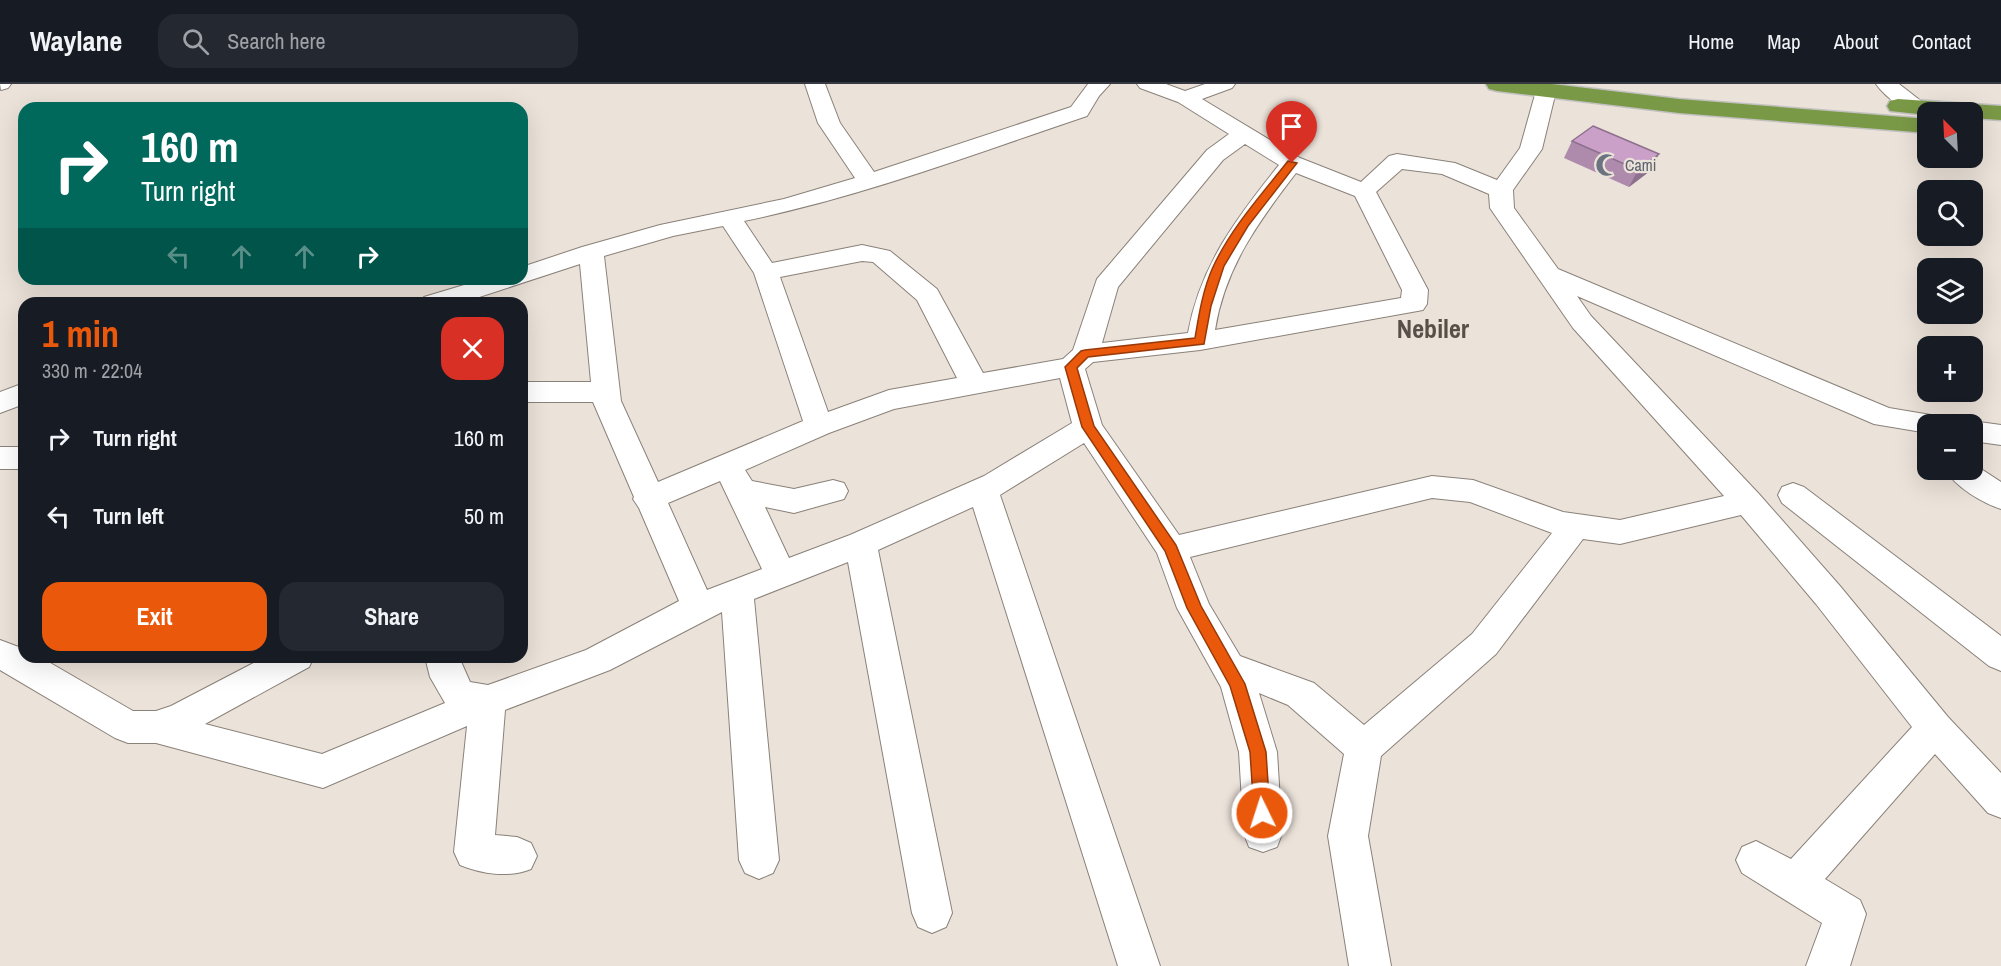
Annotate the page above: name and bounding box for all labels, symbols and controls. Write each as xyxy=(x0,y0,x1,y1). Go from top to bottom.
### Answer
search box xyxy=(158,14,578,68)
text: Waylane xyxy=(30,22,122,60)
icon: search xyxy=(179,25,212,58)
text: Search here xyxy=(227,26,326,56)
text: Home xyxy=(1688,27,1734,56)
text: Map xyxy=(1767,27,1801,56)
text: About xyxy=(1834,27,1879,56)
text: Contact xyxy=(1912,27,1971,56)
pin xyxy=(1266,101,1317,163)
north arrow xyxy=(1917,102,1983,168)
map controls xyxy=(1917,102,1983,480)
icon: arrive xyxy=(1275,110,1308,143)
text: 160 m xyxy=(141,119,239,175)
icon: right xyxy=(42,126,120,204)
mosque icon: Cami xyxy=(1594,152,1620,178)
place label: Cami xyxy=(1625,154,1656,176)
text: Turn right xyxy=(141,173,235,209)
button: search xyxy=(1917,180,1983,246)
icon: left xyxy=(162,240,195,273)
icon: ahead xyxy=(225,240,258,273)
icon: ahead xyxy=(288,240,321,273)
icon: right xyxy=(351,240,384,273)
button: layers xyxy=(1917,258,1983,324)
text: 1 min xyxy=(42,310,119,358)
district label: Nebiler xyxy=(1397,311,1470,346)
button: close xyxy=(441,317,504,380)
button: + xyxy=(1917,336,1983,402)
text: 330 m · 22:04 xyxy=(42,357,142,384)
button: − xyxy=(1917,414,1983,480)
icon: right xyxy=(42,422,75,455)
text: Turn right xyxy=(93,423,177,453)
text: 160 m xyxy=(454,423,504,453)
icon: left xyxy=(42,500,75,533)
text: Turn left xyxy=(93,501,164,531)
text: 50 m xyxy=(464,501,504,531)
button: Exit xyxy=(42,582,267,651)
button: Share xyxy=(279,582,504,651)
position arrow xyxy=(1230,781,1294,845)

